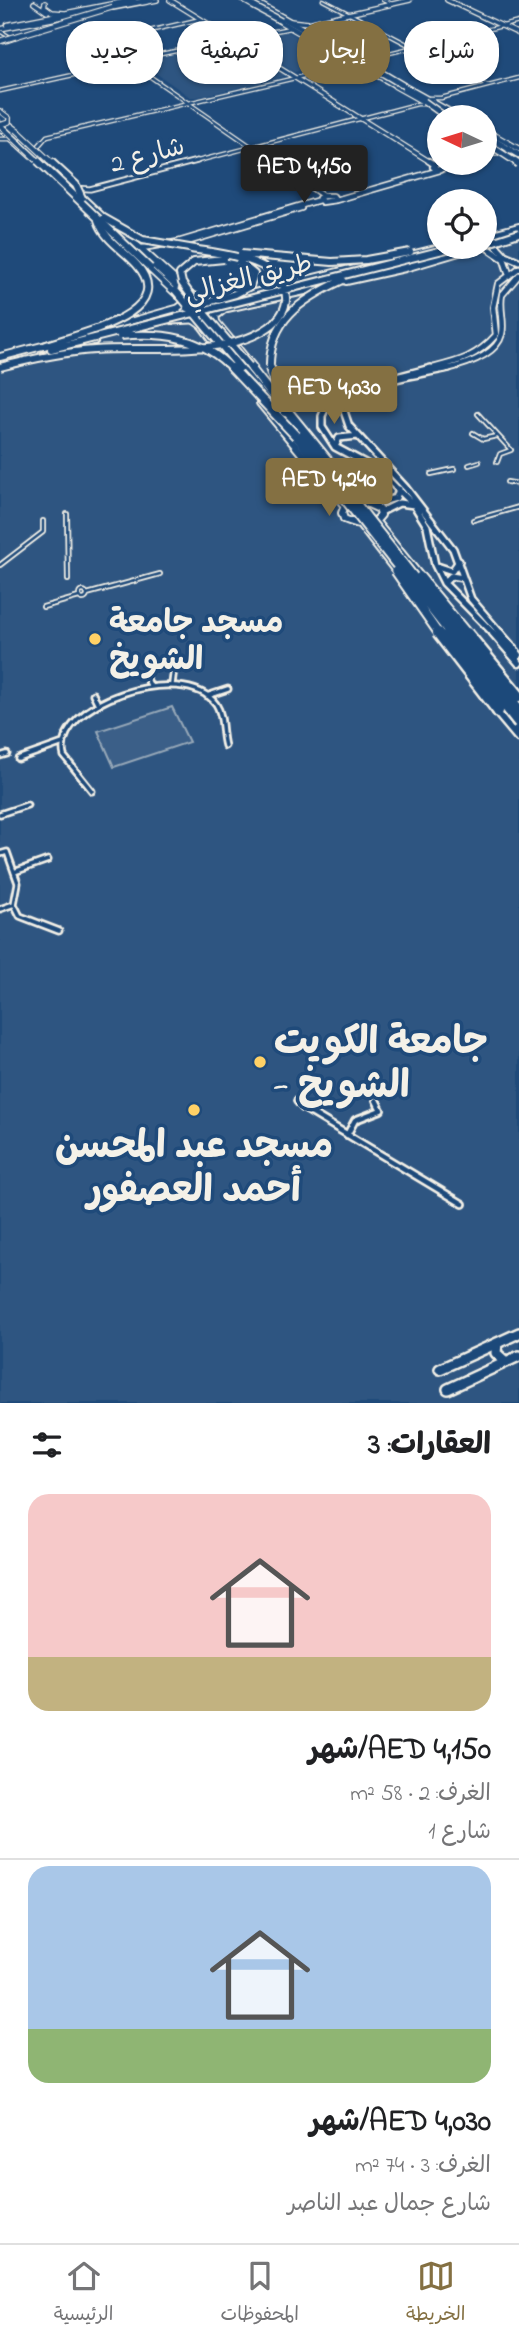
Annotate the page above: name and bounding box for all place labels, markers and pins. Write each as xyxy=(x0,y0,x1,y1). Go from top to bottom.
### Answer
pin: AED 4,150 xyxy=(224,146,384,205)
pin: AED 4,030 xyxy=(254,366,414,426)
pin: AED 4,240 xyxy=(249,458,409,518)
place label: مسجد جامعة الشويخ xyxy=(109,601,283,685)
marker: مسجد جامعة الشويخ xyxy=(87,631,103,647)
place label: جامعة الكويت - الشويخ xyxy=(273,1016,488,1116)
marker: جامعة الكويت - الشويخ xyxy=(252,1054,268,1070)
marker: مسجد عبد المحسن أحمد العصفور xyxy=(186,1102,202,1118)
place label: مسجد عبد المحسن أحمد العصفور xyxy=(55,1120,333,1220)

